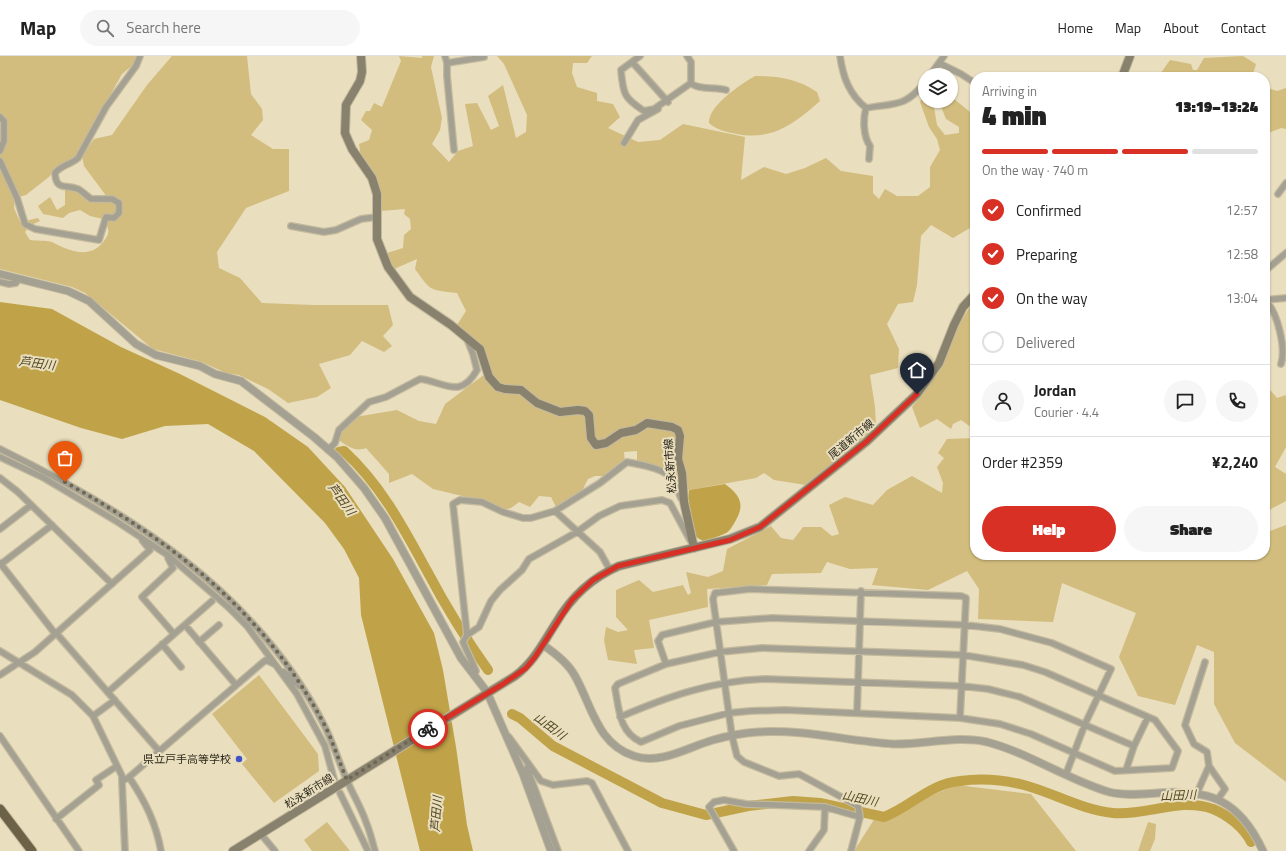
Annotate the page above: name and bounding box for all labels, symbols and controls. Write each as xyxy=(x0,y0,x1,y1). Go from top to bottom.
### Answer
search box xyxy=(80,10,360,46)
text: Map xyxy=(20,13,56,42)
text: Search here xyxy=(126,16,201,39)
icon: search xyxy=(94,17,116,39)
text: Home xyxy=(1058,17,1093,38)
text: Map xyxy=(1115,17,1141,38)
text: About xyxy=(1163,17,1199,38)
text: Contact xyxy=(1221,17,1266,38)
map controls xyxy=(918,68,958,108)
button: layers xyxy=(918,68,958,108)
text: Arriving in xyxy=(982,81,1037,101)
text: 13:19–13:24 xyxy=(1175,95,1258,118)
text: 4 min xyxy=(982,96,1047,135)
text: On the way · 740 m xyxy=(982,160,1088,180)
icon: check xyxy=(982,199,1004,221)
text: Confirmed xyxy=(1016,199,1081,222)
text: 12:57 xyxy=(1226,200,1258,220)
icon: check xyxy=(982,243,1004,265)
text: Preparing xyxy=(1016,243,1077,266)
text: 12:58 xyxy=(1226,244,1258,264)
icon: check xyxy=(982,287,1004,309)
text: On the way xyxy=(1016,287,1088,310)
text: 13:04 xyxy=(1226,288,1258,308)
text: Delivered xyxy=(1016,331,1075,354)
water label: 芦田川 xyxy=(18,351,58,375)
pin xyxy=(900,353,934,394)
icon: home xyxy=(906,359,928,381)
text: Jordan xyxy=(1034,379,1076,402)
button: person xyxy=(982,380,1024,422)
button: chat xyxy=(1164,380,1206,422)
button: phone xyxy=(1216,380,1258,422)
text: Courier · 4.4 xyxy=(1034,402,1099,422)
street label: 尾道新市線 xyxy=(825,415,877,463)
street label: 松永新市線 xyxy=(660,438,680,494)
pin xyxy=(48,441,82,482)
icon: bag xyxy=(54,447,76,469)
text: Order #2359 xyxy=(982,451,1063,474)
text: ¥2,240 xyxy=(1212,451,1258,474)
water label: 芦田川 xyxy=(324,479,361,521)
button: Help xyxy=(982,506,1116,552)
button: Share xyxy=(1124,506,1258,552)
water label: 山田川 xyxy=(530,708,572,745)
courier xyxy=(408,709,448,749)
icon: bike xyxy=(417,718,439,740)
place label: 県立戸手高等学校 xyxy=(143,751,231,767)
marker: 県立戸手高等学校 xyxy=(234,754,244,764)
street label: 松永新市線 xyxy=(281,770,337,812)
water label: 山田川 xyxy=(840,785,882,811)
water label: 山田川 xyxy=(1160,785,1198,805)
water label: 芦田川 xyxy=(425,793,447,833)

